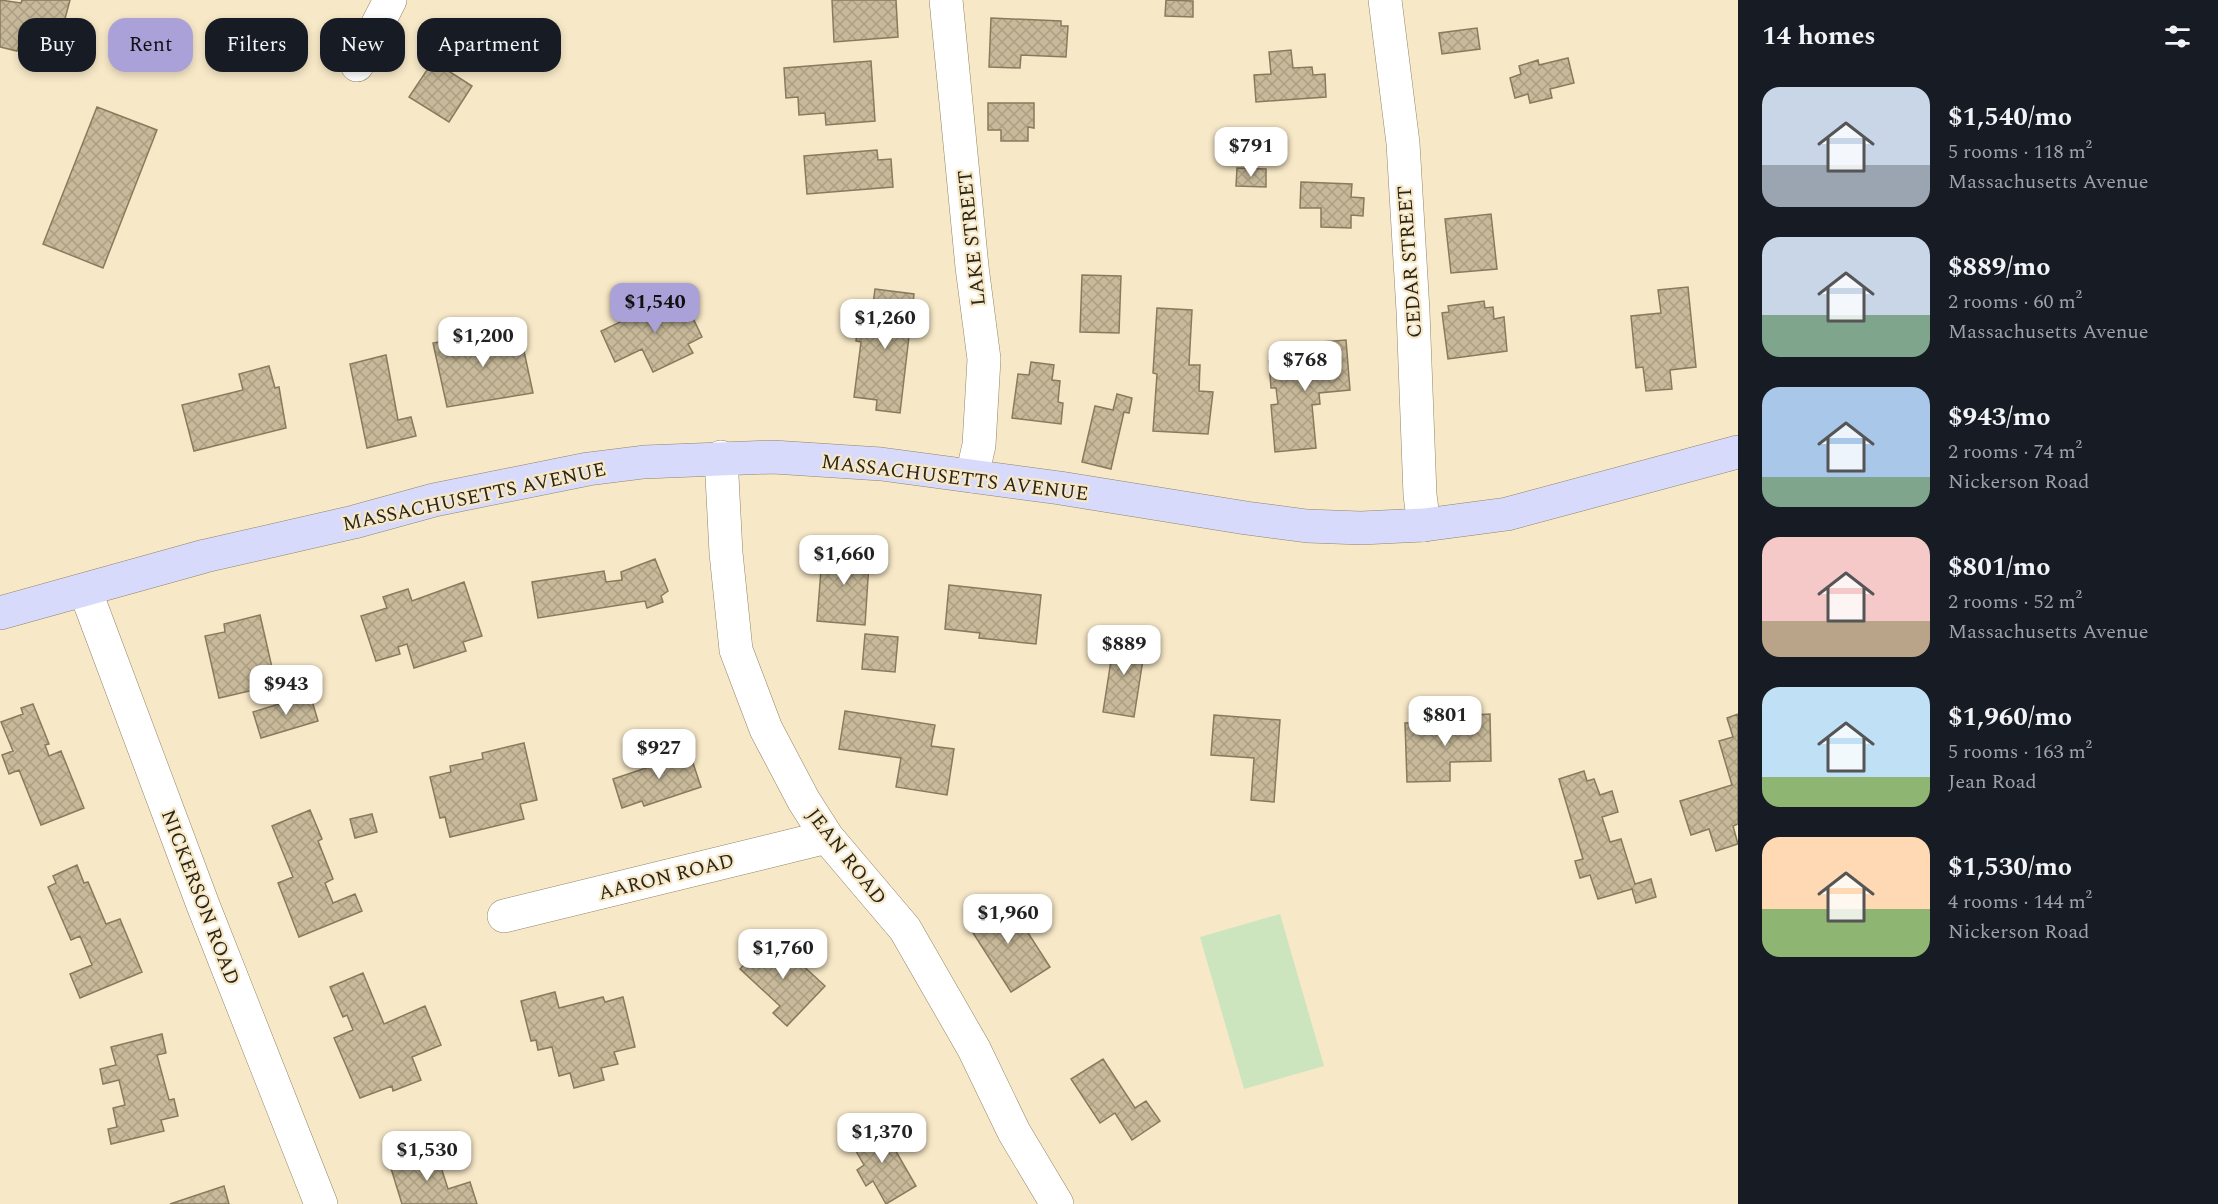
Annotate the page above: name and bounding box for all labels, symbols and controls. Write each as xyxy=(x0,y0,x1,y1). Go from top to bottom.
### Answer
text: 14 homes xyxy=(1762,16,1876,56)
chip: Buy xyxy=(18,18,96,72)
chip: Rent xyxy=(108,18,193,72)
chip: Filters xyxy=(205,18,308,72)
chip: New xyxy=(320,18,405,72)
chip: Apartment xyxy=(417,18,561,72)
icon: filters xyxy=(2161,20,2194,53)
text: $1,540/mo xyxy=(1948,97,2072,137)
icon: home xyxy=(1810,111,1882,183)
pin: $791 xyxy=(1215,127,1287,178)
text: $791 xyxy=(1229,131,1273,161)
text: 5 rooms · 118 m² xyxy=(1948,137,2092,167)
text: Massachusetts Avenue xyxy=(1948,167,2148,197)
street label: LAKE STREET xyxy=(950,168,994,307)
street label: CEDAR STREET xyxy=(1390,185,1430,339)
text: $889/mo xyxy=(1948,247,2051,287)
icon: home xyxy=(1810,261,1882,333)
pin: $1,540 xyxy=(606,283,704,334)
text: $1,540 xyxy=(624,287,686,317)
text: 2 rooms · 60 m² xyxy=(1948,287,2082,317)
pin: $1,260 xyxy=(836,299,934,350)
text: $1,260 xyxy=(854,303,916,333)
pin: $1,200 xyxy=(434,317,532,368)
text: Massachusetts Avenue xyxy=(1948,317,2148,347)
text: $1,200 xyxy=(452,321,514,351)
pin: $768 xyxy=(1269,341,1341,392)
text: $768 xyxy=(1283,345,1327,375)
text: $943/mo xyxy=(1948,397,2051,437)
icon: home xyxy=(1810,411,1882,483)
text: 2 rooms · 74 m² xyxy=(1948,437,2082,467)
street label: MASSACHUSETTS AVENUE xyxy=(820,447,1090,509)
street label: MASSACHUSETTS AVENUE xyxy=(340,454,609,540)
text: Nickerson Road xyxy=(1948,467,2089,497)
pin: $1,660 xyxy=(795,535,893,586)
text: $1,660 xyxy=(813,539,875,569)
text: $801/mo xyxy=(1948,547,2051,587)
icon: home xyxy=(1810,561,1882,633)
text: 2 rooms · 52 m² xyxy=(1948,587,2082,617)
text: Massachusetts Avenue xyxy=(1948,617,2148,647)
pin: $889 xyxy=(1088,625,1160,676)
text: $889 xyxy=(1102,629,1146,659)
pin: $943 xyxy=(250,665,322,716)
text: $943 xyxy=(264,669,308,699)
pin: $801 xyxy=(1409,696,1481,747)
text: $1,960/mo xyxy=(1948,697,2072,737)
text: $801 xyxy=(1423,700,1467,730)
icon: home xyxy=(1810,711,1882,783)
pin: $927 xyxy=(623,729,695,780)
text: $927 xyxy=(637,733,681,763)
text: 5 rooms · 163 m² xyxy=(1948,737,2092,767)
text: Jean Road xyxy=(1948,767,2037,797)
street label: JEAN ROAD xyxy=(799,802,894,912)
street label: NICKERSON ROAD xyxy=(153,805,247,989)
street label: AARON ROAD xyxy=(595,846,737,908)
text: $1,530/mo xyxy=(1948,847,2072,887)
icon: home xyxy=(1810,861,1882,933)
text: 4 rooms · 144 m² xyxy=(1948,887,2092,917)
pin: $1,960 xyxy=(959,894,1057,945)
text: $1,960 xyxy=(977,898,1039,928)
text: Nickerson Road xyxy=(1948,917,2089,947)
pin: $1,760 xyxy=(734,929,832,980)
text: $1,760 xyxy=(752,933,814,963)
pin: $1,370 xyxy=(833,1113,931,1164)
text: $1,370 xyxy=(851,1117,913,1147)
pin: $1,530 xyxy=(378,1131,476,1182)
text: $1,530 xyxy=(396,1135,458,1165)

